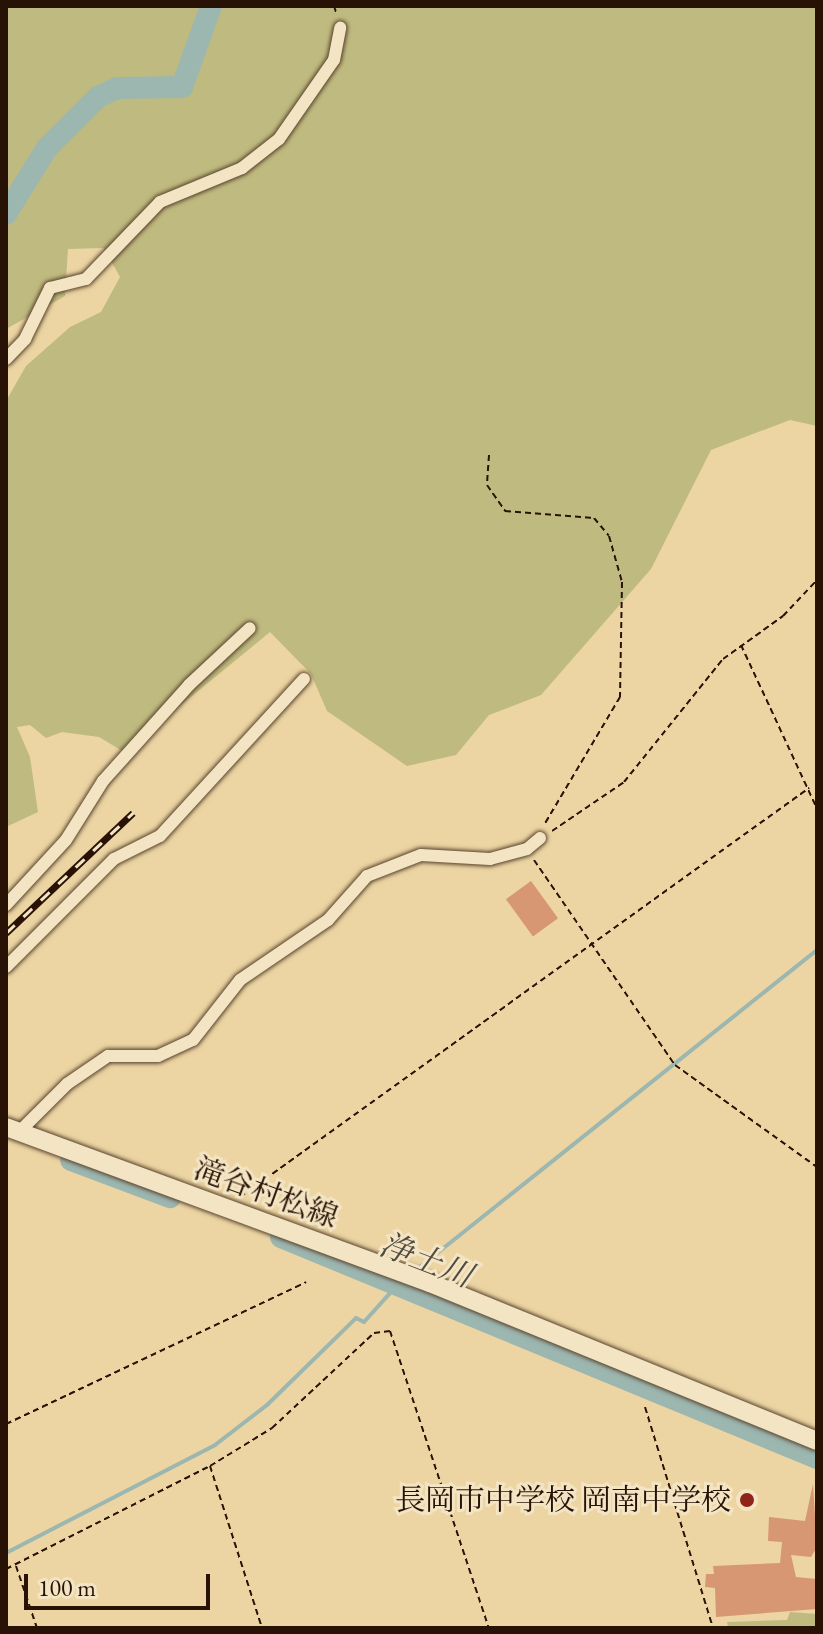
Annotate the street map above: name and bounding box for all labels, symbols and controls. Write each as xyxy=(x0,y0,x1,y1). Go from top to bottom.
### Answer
street label: 滝谷村松線 xyxy=(189,1150,343,1236)
water label: 浄土川 xyxy=(374,1225,478,1295)
place label: 長岡市中学校 岡南中学校 xyxy=(395,1482,731,1518)
marker: 長岡市中学校 岡南中学校 xyxy=(738,1491,756,1509)
scale bar xyxy=(28,1558,214,1608)
text: 100 m xyxy=(38,1572,96,1603)

